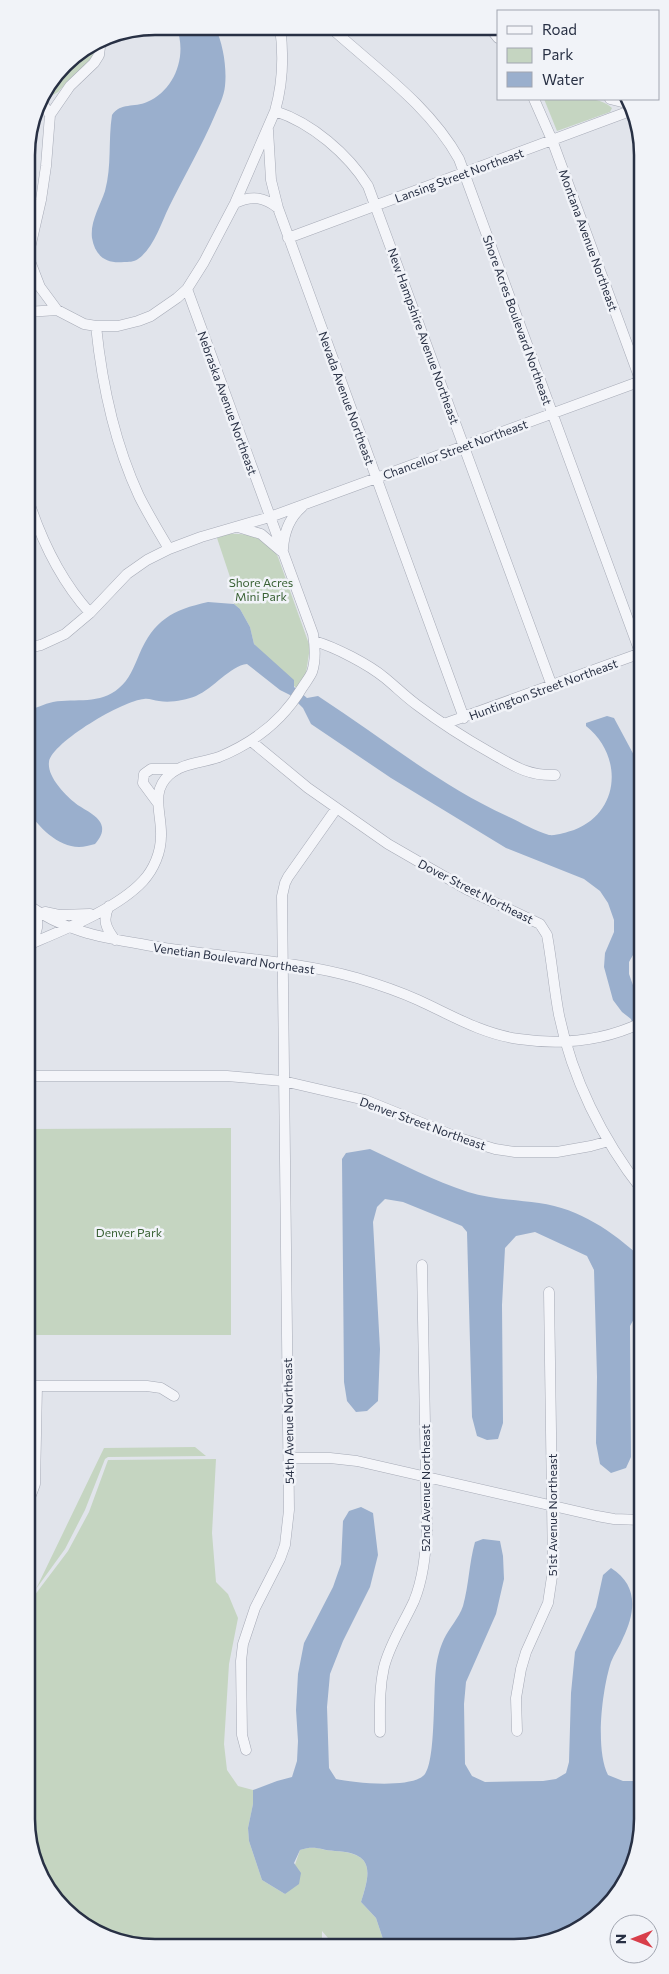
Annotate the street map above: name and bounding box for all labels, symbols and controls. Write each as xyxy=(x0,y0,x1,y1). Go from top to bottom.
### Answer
legend xyxy=(497,10,659,100)
text: Road xyxy=(542,20,577,38)
text: Park xyxy=(542,45,573,63)
text: Water xyxy=(542,70,584,88)
street label: Lansing Street Northeast xyxy=(393,145,525,205)
street label: Montana Avenue Northeast xyxy=(557,167,621,313)
street label: Shore Acres Boulevard Northeast xyxy=(481,233,555,407)
street label: New Hampshire Avenue Northeast xyxy=(386,246,463,426)
street label: Nebraska Avenue Northeast xyxy=(195,329,261,477)
street label: Nevada Avenue Northeast xyxy=(316,329,378,467)
street label: Chancellor Street Northeast xyxy=(381,416,529,482)
park label: Shore Acres Mini Park xyxy=(229,575,293,603)
street label: Huntington Street Northeast xyxy=(467,656,619,722)
street label: Dover Street Northeast xyxy=(416,856,536,926)
street label: Venetian Boulevard Northeast xyxy=(152,940,316,976)
street label: Denver Street Northeast xyxy=(358,1094,488,1152)
park label: Denver Park xyxy=(96,1225,163,1239)
street label: 54th Avenue Northeast xyxy=(280,1358,296,1484)
street label: 52nd Avenue Northeast xyxy=(418,1424,432,1552)
street label: 51st Avenue Northeast xyxy=(545,1454,559,1576)
north arrow xyxy=(609,1914,659,1964)
text: N xyxy=(612,1934,629,1944)

